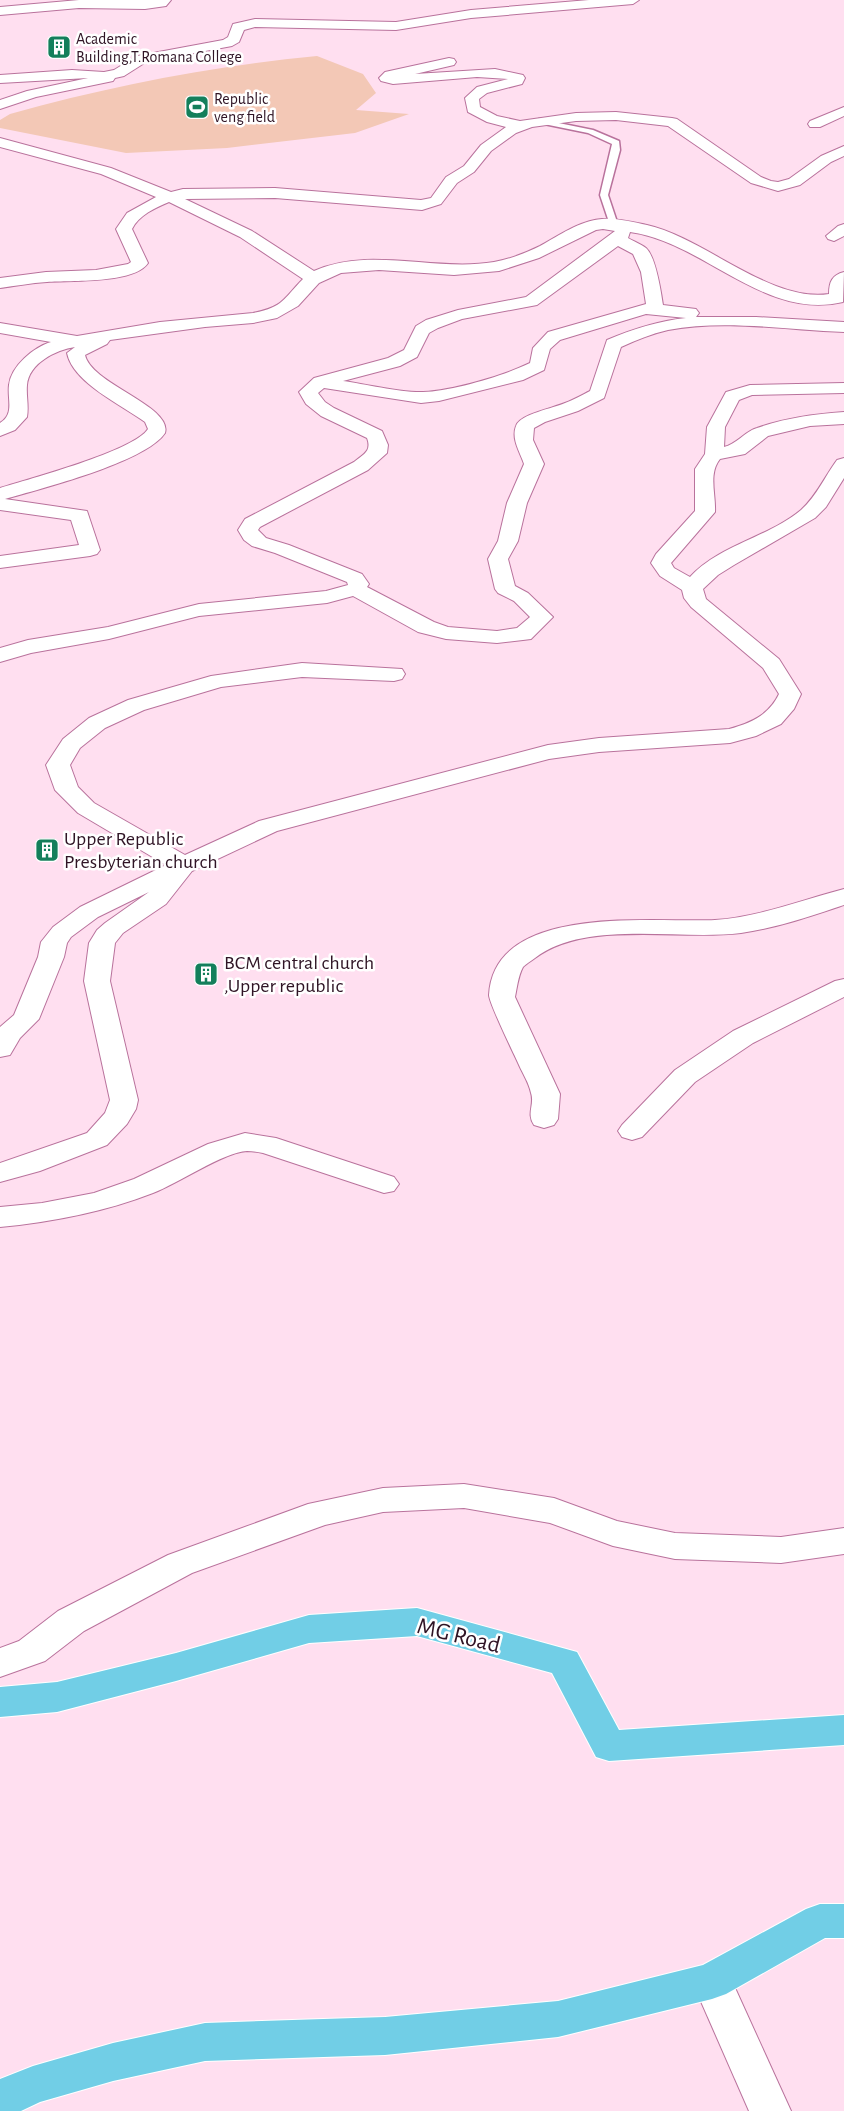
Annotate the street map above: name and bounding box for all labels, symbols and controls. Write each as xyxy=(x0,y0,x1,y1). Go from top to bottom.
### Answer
place label: Academic Building,T.Romana College xyxy=(76,31,242,65)
building icon: Academic Building,T.Romana College xyxy=(46,34,72,60)
place label: Republic veng field xyxy=(214,91,275,125)
sports icon: Republic veng field xyxy=(184,94,210,120)
place label: Upper Republic Presbyterian church xyxy=(64,829,218,872)
building icon: Upper Republic Presbyterian church xyxy=(34,837,60,863)
place label: BCM central church ,Upper republic xyxy=(224,953,374,996)
building icon: BCM central church ,Upper republic xyxy=(193,961,219,987)
street label: MG Road xyxy=(415,1614,503,1658)

